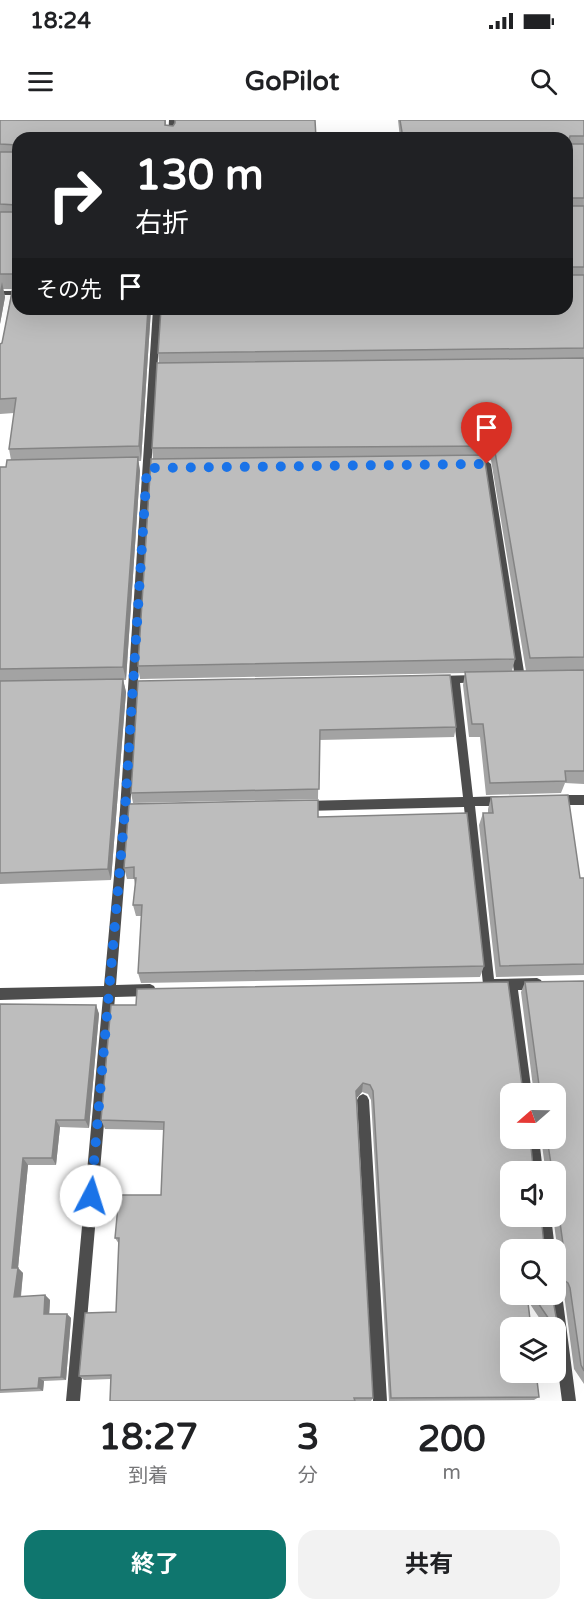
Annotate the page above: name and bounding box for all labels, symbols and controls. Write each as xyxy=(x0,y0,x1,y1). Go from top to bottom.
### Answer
text: 18:24 xyxy=(30,8,91,34)
icon: menu xyxy=(24,65,57,98)
text: GoPilot xyxy=(245,65,339,98)
icon: search xyxy=(527,65,560,98)
text: 130 m xyxy=(135,150,264,201)
icon: right xyxy=(36,156,114,234)
text: 右折 xyxy=(135,207,189,240)
icon: arrive xyxy=(114,270,147,303)
text: その先 xyxy=(36,277,102,303)
pin xyxy=(461,402,512,464)
icon: arrive xyxy=(470,411,503,444)
north arrow xyxy=(500,1083,566,1149)
map controls xyxy=(500,1083,566,1383)
button: sound xyxy=(500,1161,566,1227)
position arrow xyxy=(59,1164,123,1228)
button: search xyxy=(500,1239,566,1305)
button: layers xyxy=(500,1317,566,1383)
text: 18:27 xyxy=(98,1416,198,1459)
text: 3 xyxy=(297,1416,319,1459)
text: 200 xyxy=(418,1418,486,1461)
text: m xyxy=(442,1461,461,1485)
text: 到着 xyxy=(128,1464,168,1488)
text: 分 xyxy=(298,1464,318,1488)
button: 終了 xyxy=(24,1530,286,1599)
button: 共有 xyxy=(298,1530,560,1599)

